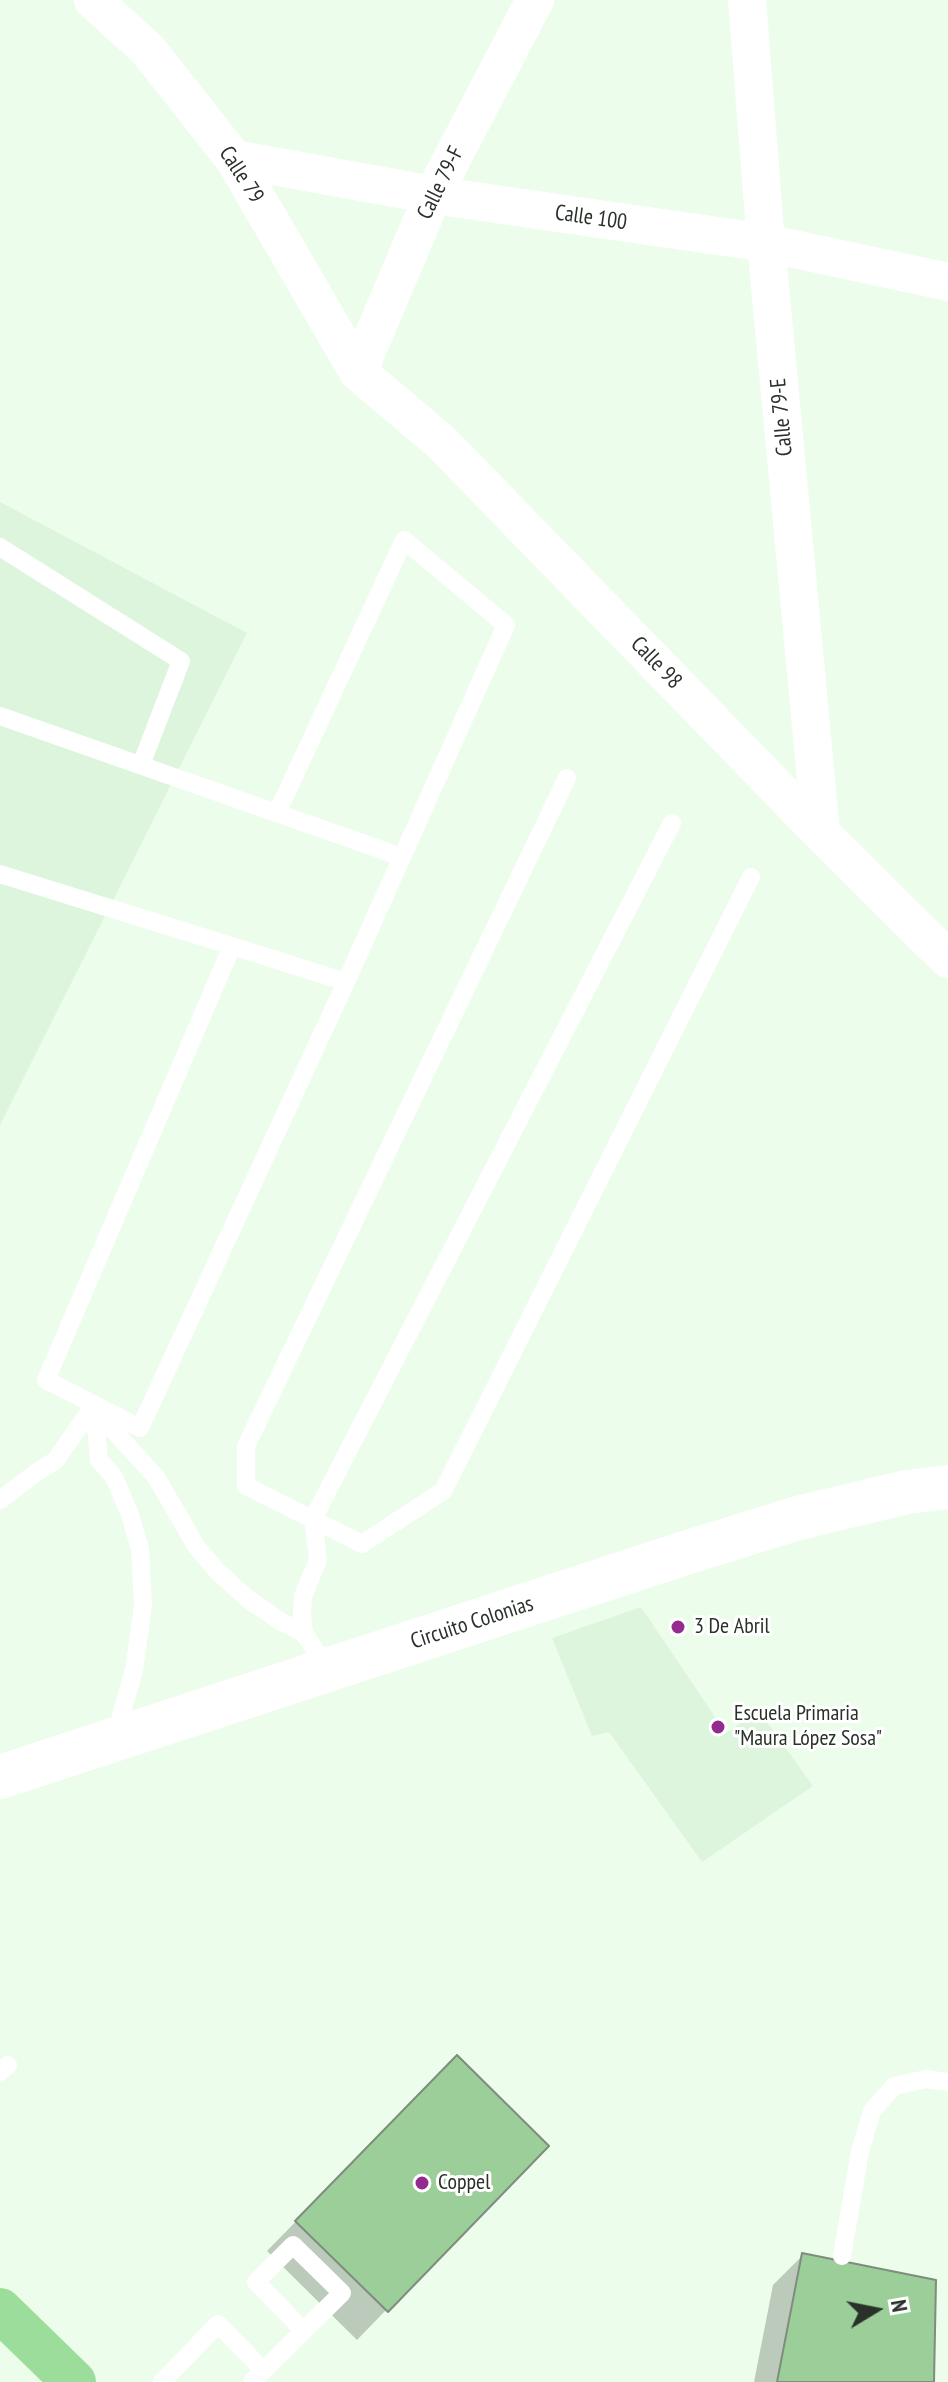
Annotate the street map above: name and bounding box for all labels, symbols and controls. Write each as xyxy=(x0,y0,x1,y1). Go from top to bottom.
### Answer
street label: Calle 79 xyxy=(213,142,269,208)
street label: Calle 79-F xyxy=(412,142,470,224)
street label: Calle 100 xyxy=(553,200,629,236)
street label: Calle 79-E xyxy=(765,377,799,457)
street label: Calle 98 xyxy=(625,631,687,695)
street label: Circuito Colonias xyxy=(407,1591,537,1655)
place label: 3 De Abril xyxy=(694,1614,770,1640)
marker: 3 De Abril xyxy=(669,1618,687,1636)
place label: Escuela Primaria "Maura López Sosa" xyxy=(734,1701,882,1752)
marker: Escuela Primaria "Maura López Sosa" xyxy=(709,1718,727,1736)
place label: Coppel xyxy=(438,2170,490,2196)
marker: Coppel xyxy=(413,2174,431,2192)
north arrow xyxy=(836,2270,916,2350)
text: N xyxy=(885,2298,914,2314)

